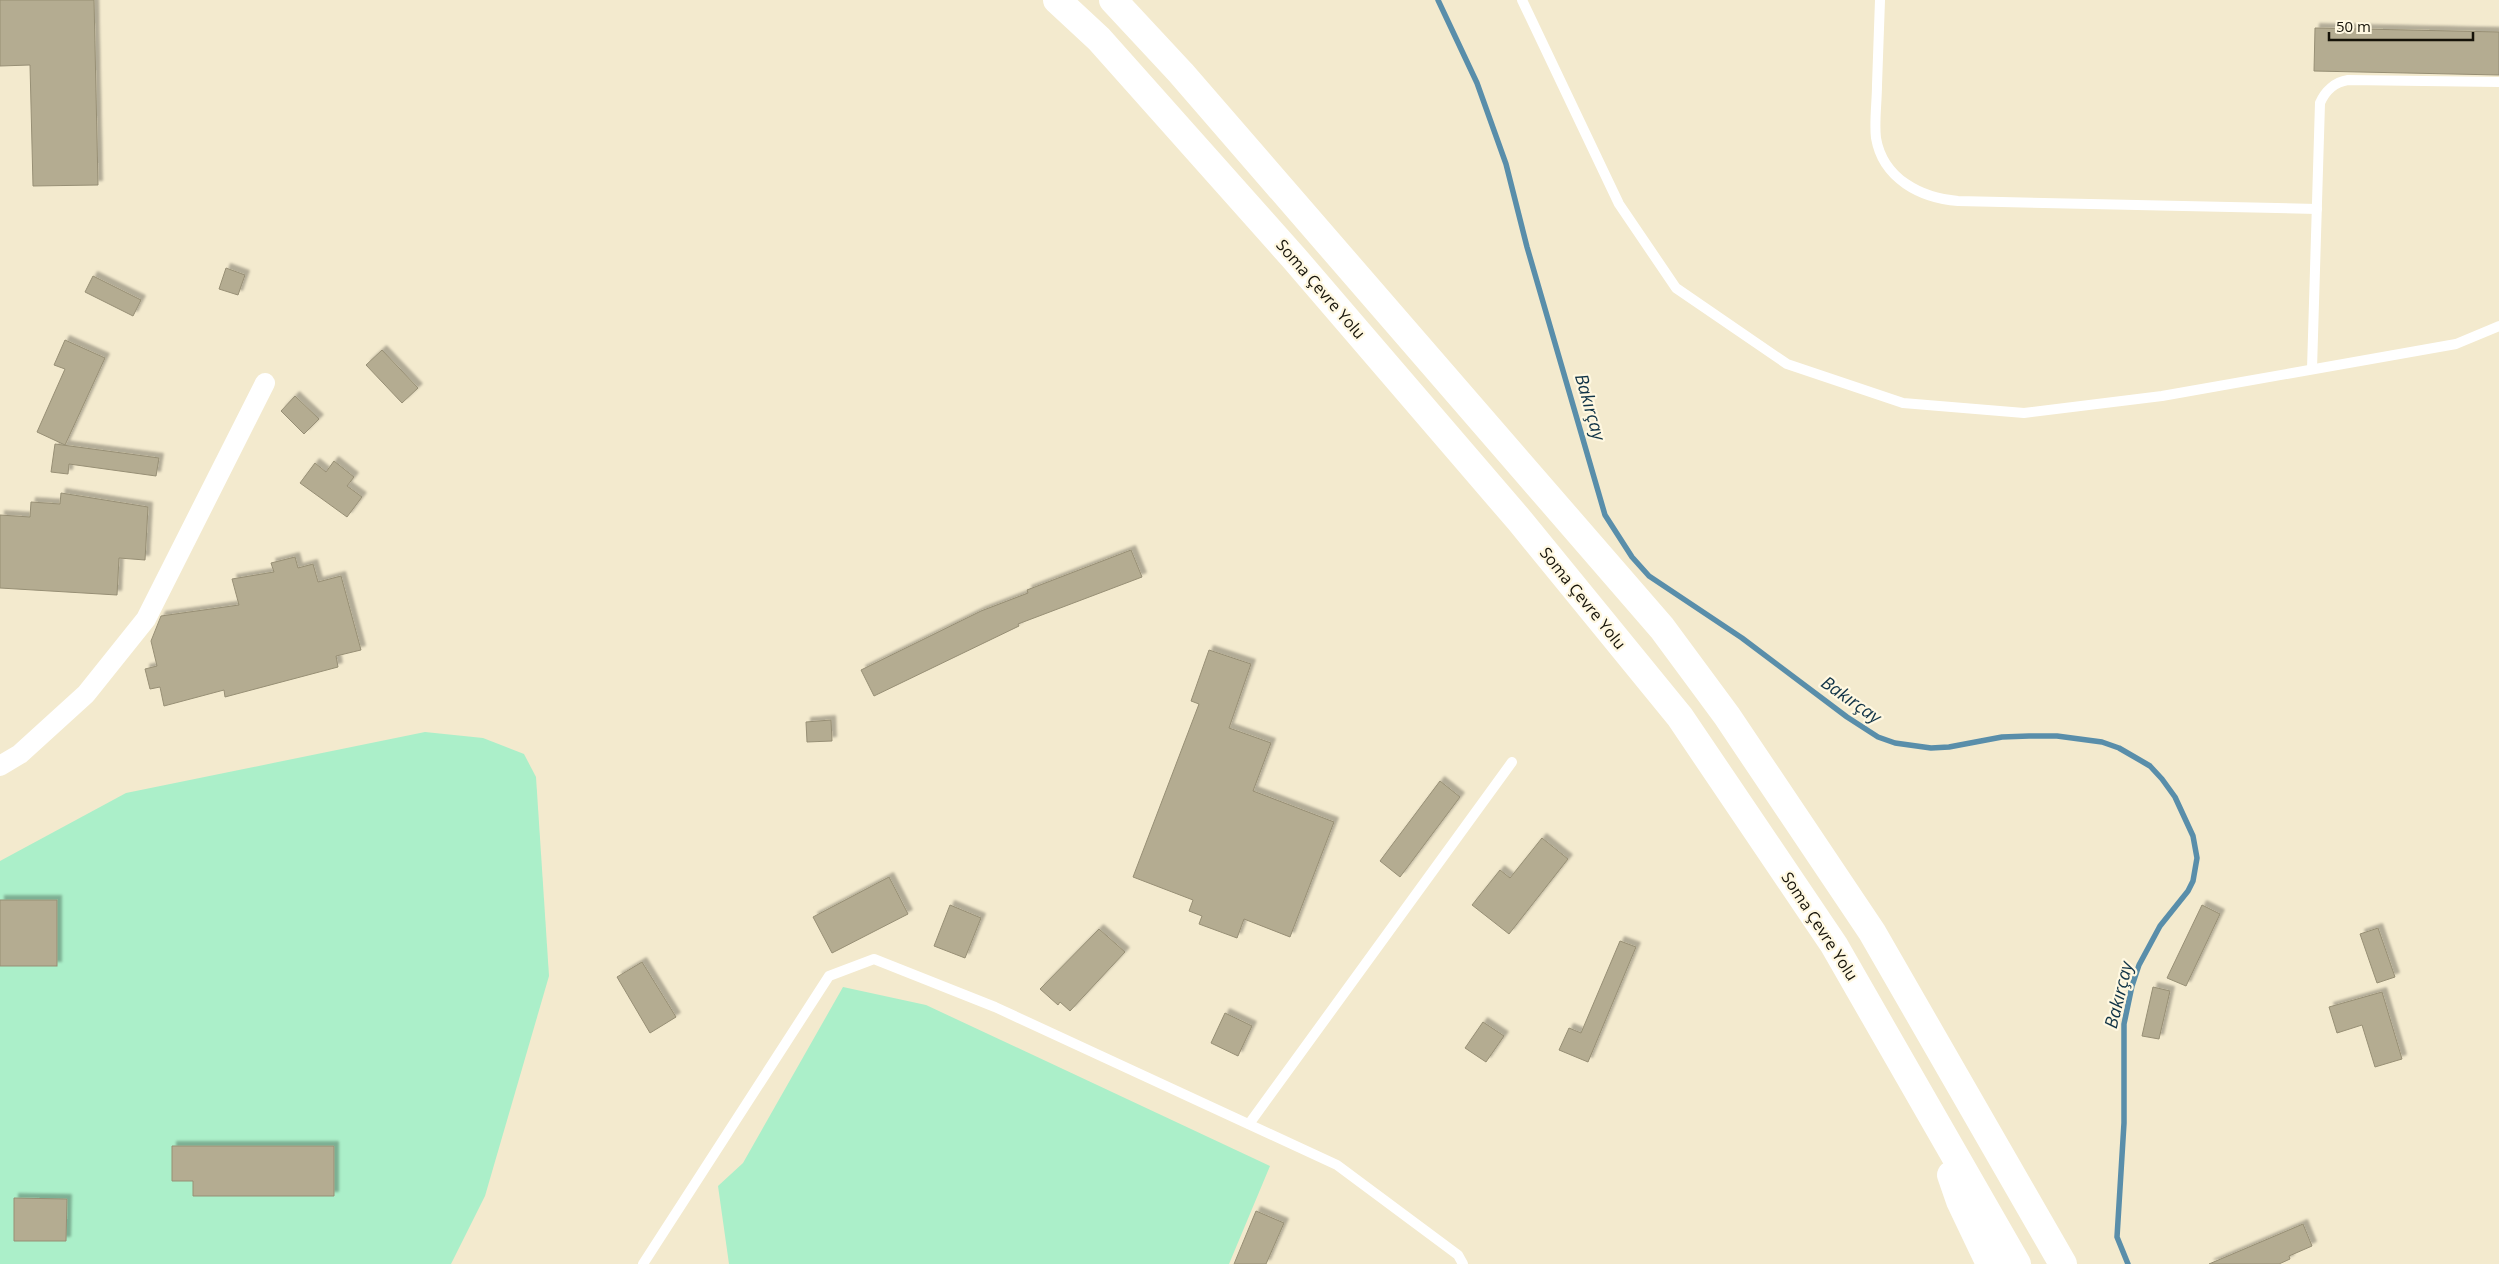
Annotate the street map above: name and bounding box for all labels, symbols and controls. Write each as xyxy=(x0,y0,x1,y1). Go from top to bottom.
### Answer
scale bar xyxy=(2329,10,2473,42)
text: 50 m xyxy=(2336,16,2371,36)
street label: Soma Çevre Yolu xyxy=(1272,234,1370,344)
water label: Bakırçay xyxy=(1570,371,1612,444)
street label: Soma Çevre Yolu xyxy=(1535,542,1631,654)
water label: Bakırçay xyxy=(1817,670,1888,730)
street label: Soma Çevre Yolu xyxy=(1777,867,1863,985)
water label: Bakırçay xyxy=(2098,957,2138,1031)

